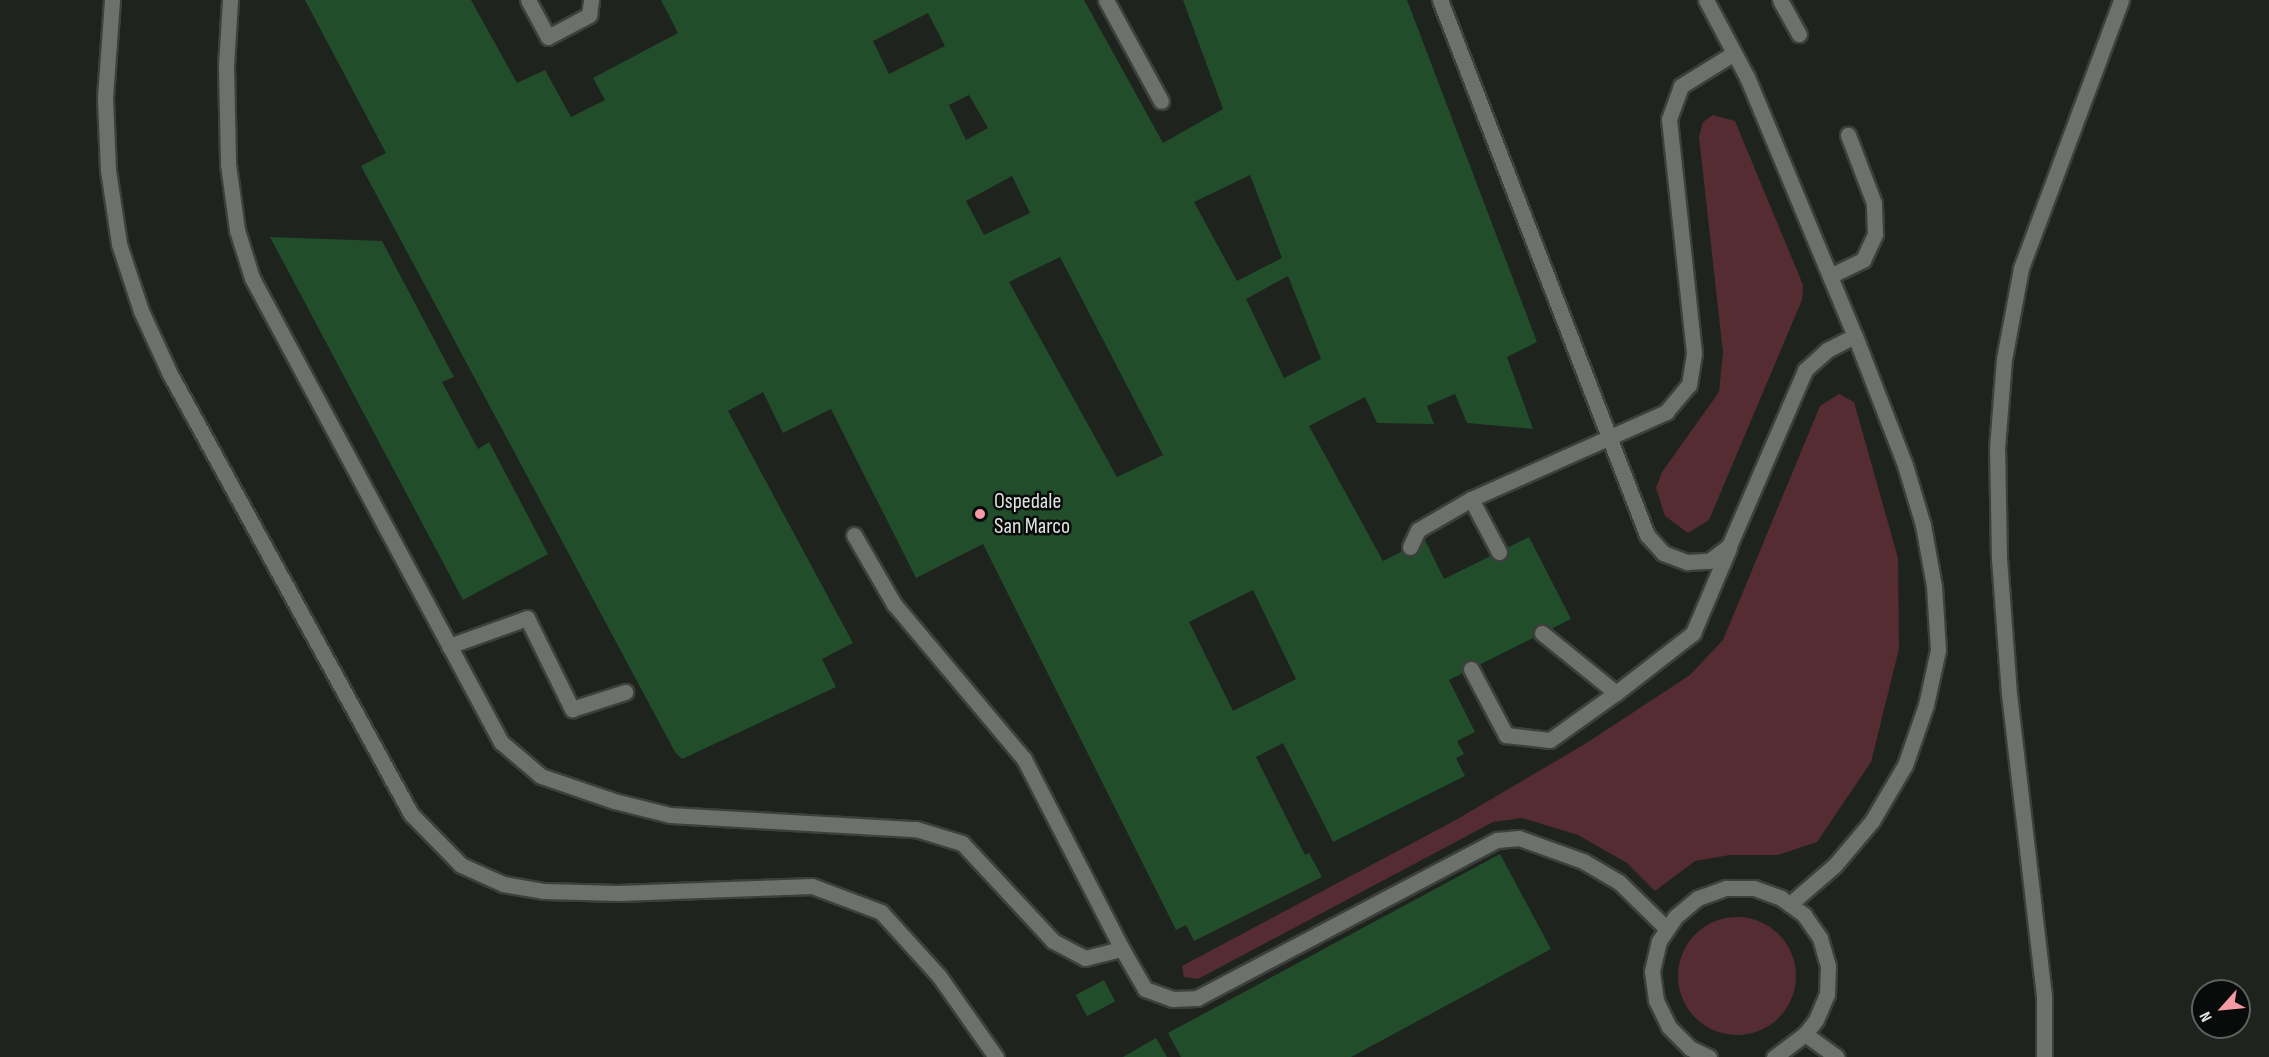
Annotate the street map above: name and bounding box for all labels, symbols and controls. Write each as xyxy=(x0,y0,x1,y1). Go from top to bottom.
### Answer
place label: Ospedale San Marco xyxy=(994,488,1070,540)
marker: Ospedale San Marco xyxy=(971,505,989,523)
north arrow xyxy=(2191,979,2251,1039)
text: N xyxy=(2196,1008,2217,1025)

